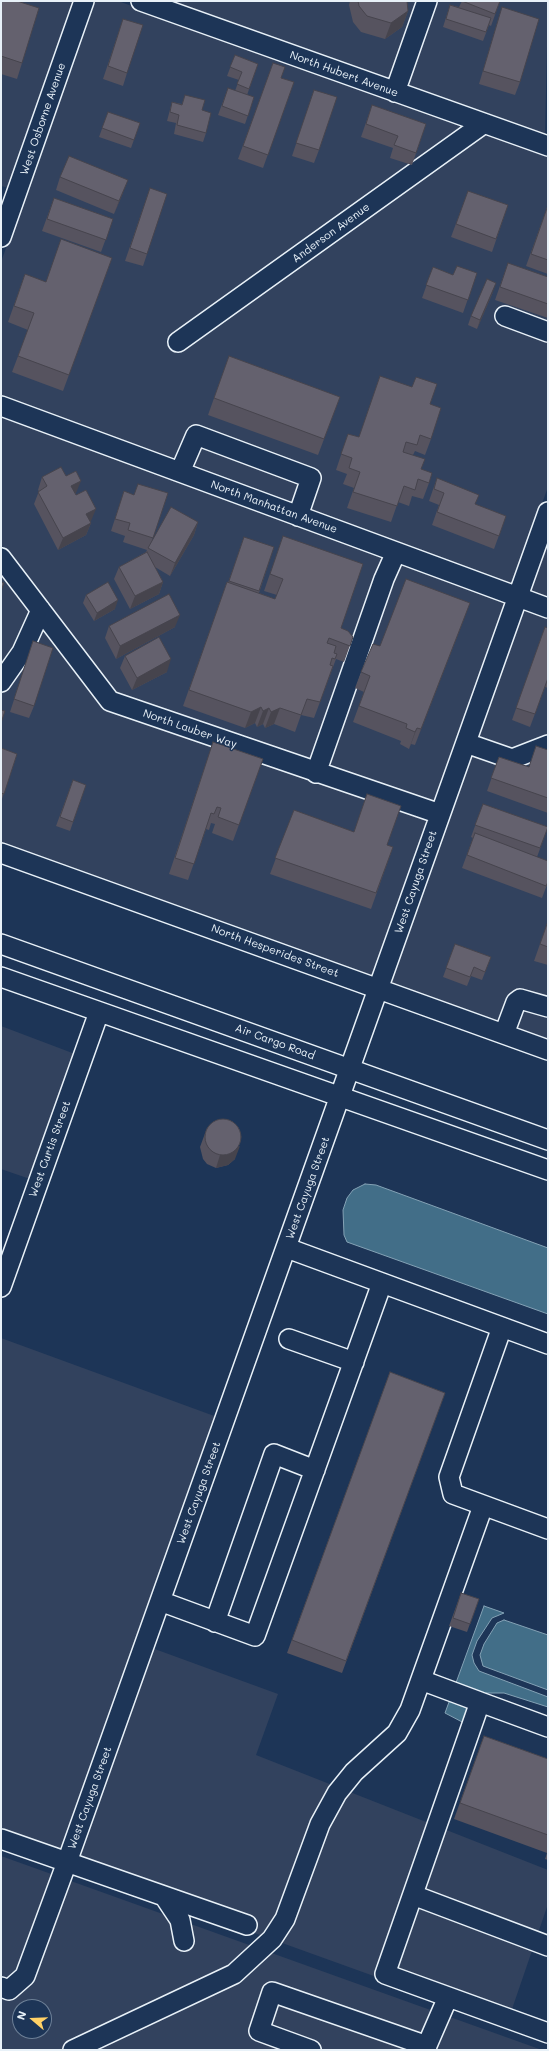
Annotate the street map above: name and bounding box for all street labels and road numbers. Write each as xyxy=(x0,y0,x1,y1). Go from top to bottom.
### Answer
street label: North Hubert Avenue xyxy=(288,48,400,100)
street label: West Osborne Avenue xyxy=(18,61,68,177)
street label: Anderson Avenue xyxy=(290,200,372,266)
street label: North Manhattan Avenue xyxy=(209,478,339,536)
street label: North Lauber Way xyxy=(141,707,239,751)
street label: West Cayuga Street xyxy=(392,829,440,935)
street label: North Hesperides Street xyxy=(209,922,341,980)
street label: Air Cargo Road xyxy=(233,1021,317,1063)
street label: West Curtis Street xyxy=(26,1099,74,1199)
street label: West Cayuga Street xyxy=(283,1135,333,1241)
street label: West Cayuga Street xyxy=(174,1440,224,1546)
street label: West Cayuga Street xyxy=(65,1745,115,1851)

